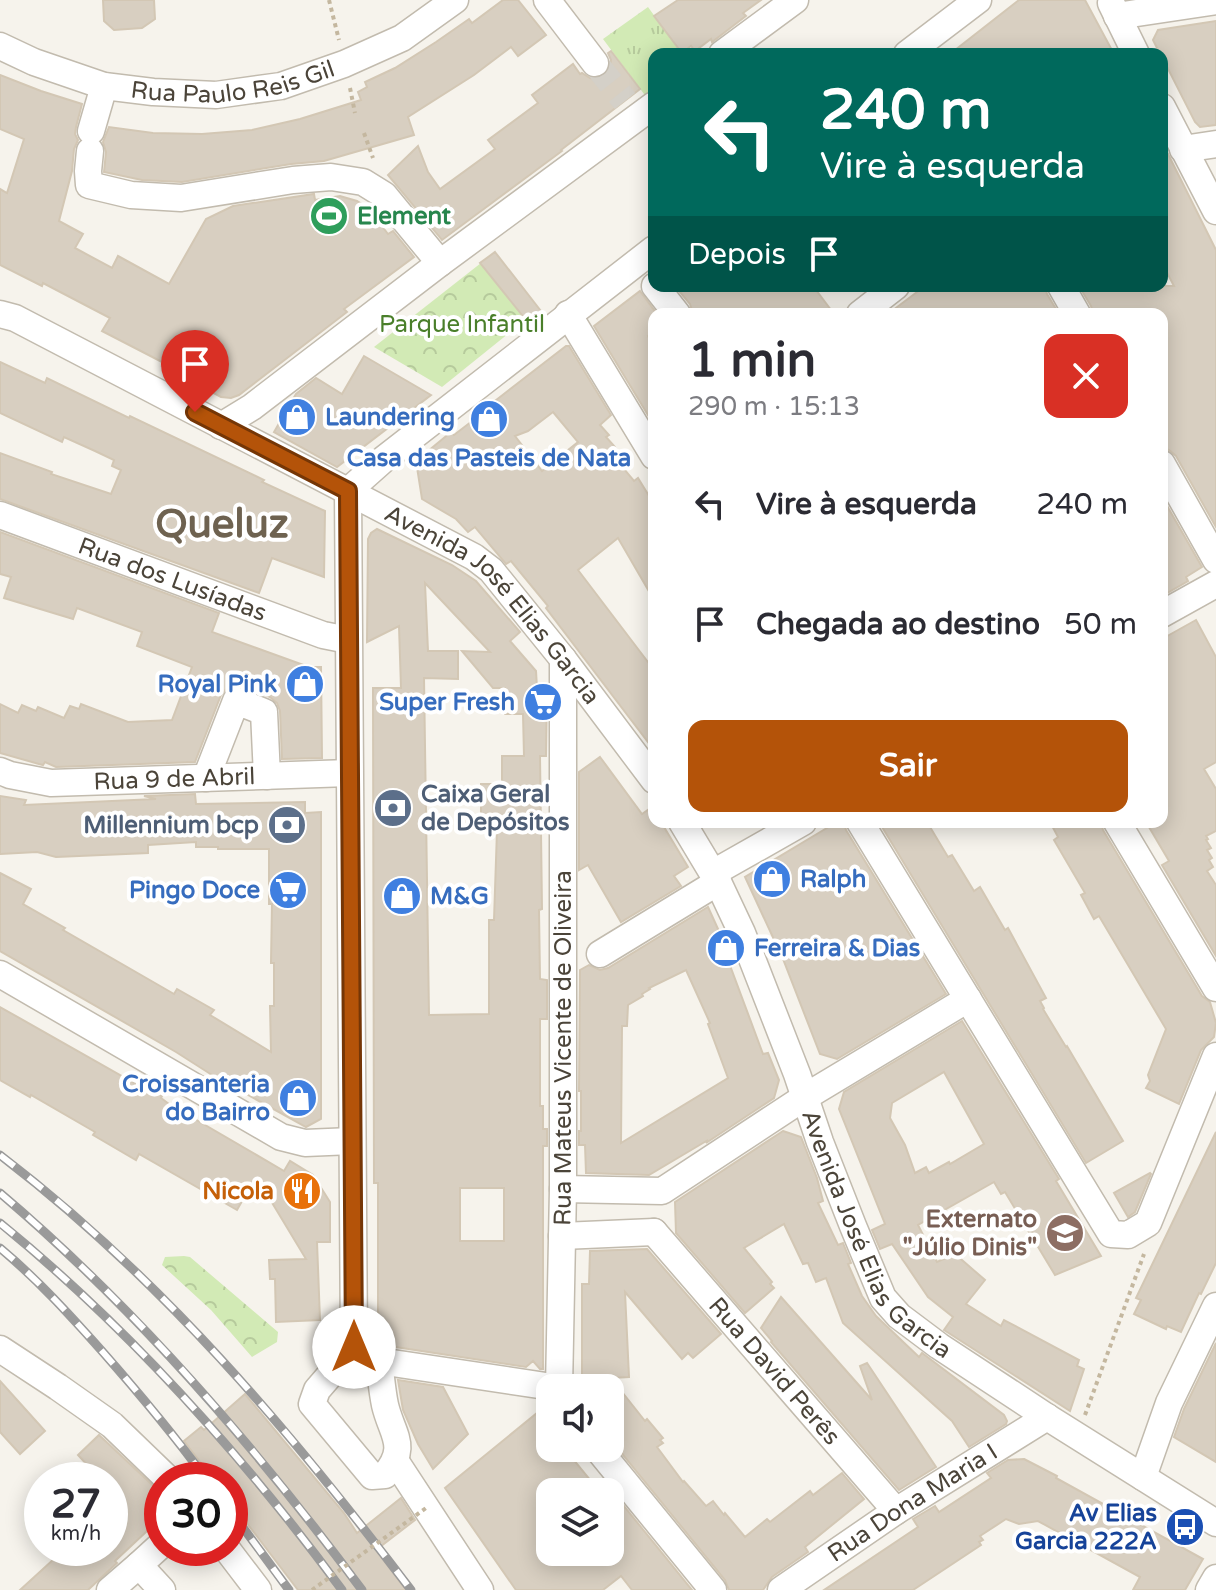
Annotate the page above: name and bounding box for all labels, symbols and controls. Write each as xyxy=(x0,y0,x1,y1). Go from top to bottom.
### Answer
street label: Rua Paulo Reis Gil xyxy=(129,54,338,110)
text: 240 m xyxy=(820,77,991,144)
icon: left xyxy=(688,80,792,184)
text: Vire à esquerda xyxy=(820,145,1085,188)
sports icon: Element xyxy=(308,195,350,237)
place label: Element xyxy=(357,202,452,231)
icon: arrive xyxy=(802,232,846,276)
text: Depois xyxy=(688,236,786,273)
park label: Parque Infantil xyxy=(379,310,545,339)
pin xyxy=(161,330,229,412)
text: 1 min xyxy=(688,332,816,390)
button: close xyxy=(1044,334,1128,418)
icon: arrive xyxy=(173,342,217,386)
text: 290 m · 15:13 xyxy=(688,391,860,422)
shop icon: Laundering xyxy=(276,396,318,438)
shop icon: Casa das Pasteis de Nata xyxy=(468,398,510,440)
place label: Laundering xyxy=(325,403,455,432)
place label: Casa das Pasteis de Nata xyxy=(347,444,631,473)
icon: left xyxy=(688,482,732,526)
text: Vire à esquerda xyxy=(756,486,977,523)
text: 240 m xyxy=(1036,486,1128,523)
street label: Avenida José Elias Garcia xyxy=(380,499,606,710)
district label: Queluz xyxy=(155,500,289,548)
street label: Rua dos Lusíadas xyxy=(74,531,271,627)
icon: arrive xyxy=(688,602,732,646)
text: Chegada ao destino xyxy=(756,606,1040,643)
text: 50 m xyxy=(1064,606,1137,643)
shop icon: Royal Pink xyxy=(284,663,326,705)
place label: Royal Pink xyxy=(157,670,277,699)
supermarket icon: Super Fresh xyxy=(522,681,564,723)
place label: Super Fresh xyxy=(379,688,515,717)
button: Sair xyxy=(688,720,1128,812)
street label: Rua 9 de Abril xyxy=(93,762,256,796)
place label: Caixa Geral de Depósitos xyxy=(421,780,569,837)
bank icon: Caixa Geral de Depósitos xyxy=(372,787,414,829)
bank icon: Millennium bcp xyxy=(266,804,308,846)
place label: Millennium bcp xyxy=(83,811,259,840)
shop icon: Ralph xyxy=(751,858,793,900)
place label: Ralph xyxy=(800,865,866,894)
supermarket icon: Pingo Doce xyxy=(267,869,309,911)
street label: Rua Mateus Vicente de Oliveira xyxy=(548,870,578,1226)
shop icon: M&G xyxy=(381,875,423,917)
place label: Pingo Doce xyxy=(129,876,260,905)
place label: M&G xyxy=(430,882,489,911)
shop icon: Ferreira & Dias xyxy=(705,927,747,969)
place label: Ferreira & Dias xyxy=(754,934,920,963)
place label: Croissanteria do Bairro xyxy=(122,1070,270,1127)
shop icon: Croissanteria do Bairro xyxy=(277,1077,319,1119)
street label: Avenida José Elias Garcia xyxy=(796,1106,957,1365)
restaurant icon: Nicola xyxy=(281,1170,323,1212)
place label: Nicola xyxy=(202,1177,274,1206)
place label: Externato "Júlio Dinis" xyxy=(903,1205,1037,1262)
school or university icon: Externato "Júlio Dinis" xyxy=(1044,1212,1086,1254)
street label: Rua David Perês xyxy=(703,1291,846,1451)
position arrow xyxy=(312,1305,396,1389)
map controls xyxy=(536,1374,624,1566)
button: sound xyxy=(536,1374,624,1462)
street label: Rua Dona Maria I xyxy=(822,1437,1003,1568)
speed limit sign: 30 xyxy=(144,1462,248,1566)
button: layers xyxy=(536,1478,624,1566)
text: 27 xyxy=(51,1480,101,1528)
place label: Av Elias Garcia 222A xyxy=(1015,1499,1157,1556)
bus stop icon: Av Elias Garcia 222A xyxy=(1164,1506,1206,1548)
text: km/h xyxy=(51,1522,101,1546)

